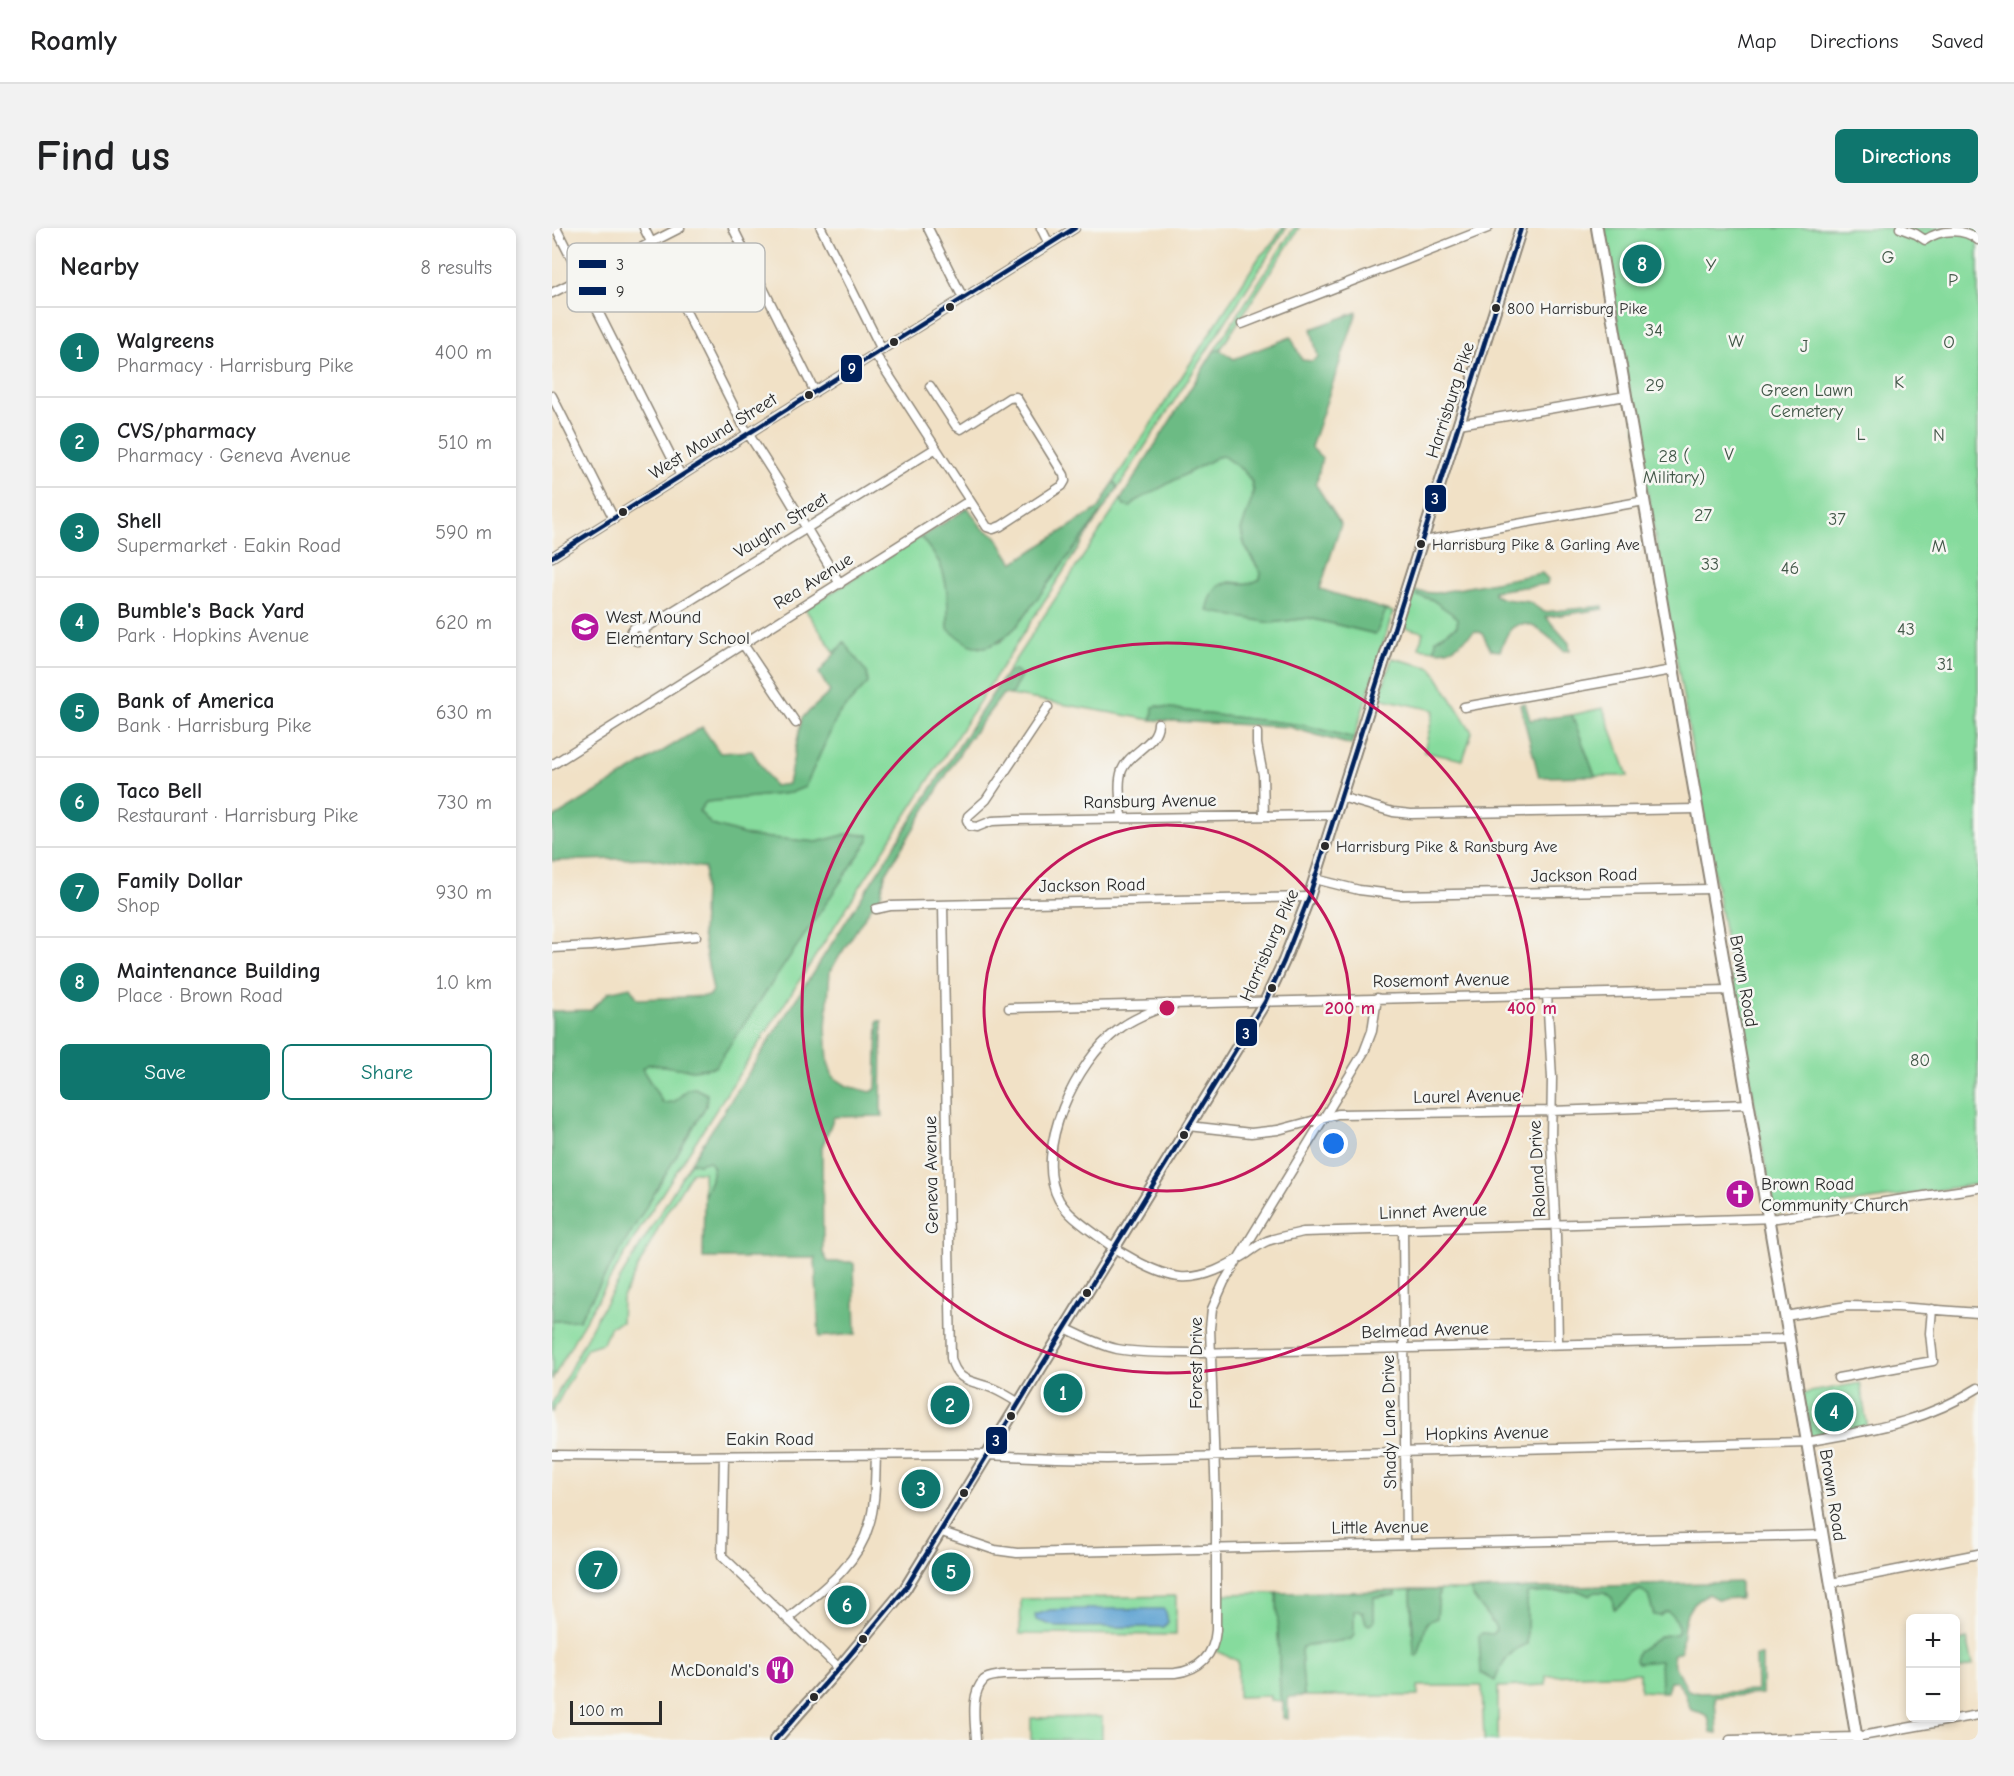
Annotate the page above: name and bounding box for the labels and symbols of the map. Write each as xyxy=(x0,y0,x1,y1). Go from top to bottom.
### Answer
pin: 8 xyxy=(1622,242,1662,286)
legend xyxy=(567,243,765,312)
park label: G xyxy=(1882,247,1895,268)
park label: Y xyxy=(1706,255,1717,276)
text: 3 xyxy=(616,256,624,274)
park label: P xyxy=(1948,270,1958,291)
text: 9 xyxy=(616,283,625,301)
place label: 800 Harrisburg Pike xyxy=(1507,300,1647,318)
unlabelled marker xyxy=(944,301,956,313)
marker: 800 Harrisburg Pike xyxy=(1490,302,1502,314)
park label: 34 xyxy=(1645,320,1663,341)
park label: W xyxy=(1728,331,1744,352)
park label: O xyxy=(1943,332,1955,353)
unlabelled marker xyxy=(888,336,900,348)
park label: J xyxy=(1800,336,1808,357)
street label: Harrisburg Pike xyxy=(1422,340,1479,461)
line badge: 9 xyxy=(840,354,863,383)
text: 9 xyxy=(848,360,856,378)
park label: K xyxy=(1894,372,1904,393)
park label: 29 xyxy=(1646,375,1664,396)
park label: Green Lawn Cemetery xyxy=(1761,380,1853,422)
street label: West Mound Street xyxy=(646,388,782,484)
unlabelled marker xyxy=(803,389,815,401)
park label: L xyxy=(1857,424,1866,445)
park label: N xyxy=(1933,425,1945,446)
park label: V xyxy=(1724,444,1734,465)
park label: 28 ( Military) xyxy=(1643,446,1705,488)
line badge: 3 xyxy=(1424,484,1447,513)
street label: Vaughn Street xyxy=(730,488,833,563)
text: 3 xyxy=(1431,490,1439,508)
park label: 27 xyxy=(1694,505,1712,526)
unlabelled marker xyxy=(617,506,629,518)
park label: 37 xyxy=(1828,509,1846,530)
place label: Harrisburg Pike & Garling Ave xyxy=(1432,536,1640,554)
park label: M xyxy=(1931,536,1947,557)
marker: Harrisburg Pike & Garling Ave xyxy=(1415,538,1427,550)
street label: Rea Avenue xyxy=(770,549,857,614)
park label: 33 xyxy=(1701,554,1719,575)
park label: 46 xyxy=(1781,558,1799,579)
place label: West Mound Elementary School xyxy=(606,607,750,649)
school or university icon: West Mound Elementary School xyxy=(569,611,601,643)
park label: 43 xyxy=(1897,619,1915,640)
park label: 31 xyxy=(1937,654,1953,675)
street label: Ransburg Avenue xyxy=(1083,790,1217,813)
place label: Harrisburg Pike & Ransburg Ave xyxy=(1336,838,1557,856)
marker: Harrisburg Pike & Ransburg Ave xyxy=(1319,840,1331,852)
street label: Jackson Road xyxy=(1530,864,1638,887)
street label: Jackson Road xyxy=(1038,874,1146,897)
street label: Harrisburg Pike xyxy=(1235,886,1304,1005)
street label: Brown Road xyxy=(1725,933,1762,1029)
street label: Rosemont Avenue xyxy=(1372,969,1510,992)
unlabelled marker xyxy=(1266,982,1278,994)
centre of rings xyxy=(1157,998,1177,1018)
text: 200 m xyxy=(1325,998,1375,1019)
text: 400 m xyxy=(1507,998,1557,1019)
line badge: 3 xyxy=(1235,1018,1258,1047)
text: 3 xyxy=(1242,1025,1250,1043)
park label: 80 xyxy=(1910,1050,1930,1071)
street label: Laurel Avenue xyxy=(1413,1085,1521,1108)
street label: Geneva Avenue xyxy=(920,1116,943,1234)
street label: Roland Drive xyxy=(1524,1120,1551,1218)
unlabelled marker xyxy=(1178,1129,1190,1141)
your location xyxy=(1319,1129,1348,1158)
place label: Brown Road Community Church xyxy=(1761,1174,1909,1216)
church icon: Brown Road Community Church xyxy=(1724,1178,1756,1210)
street label: Linnet Avenue xyxy=(1379,1199,1487,1224)
unlabelled marker xyxy=(1081,1287,1093,1299)
street label: Forest Drive xyxy=(1186,1317,1207,1409)
street label: Belmead Avenue xyxy=(1361,1318,1489,1343)
street label: Shady Lane Drive xyxy=(1378,1355,1401,1489)
pin: 1 xyxy=(1044,1370,1082,1416)
pin: 2 xyxy=(930,1382,970,1428)
pin: 4 xyxy=(1814,1390,1854,1434)
unlabelled marker xyxy=(1005,1410,1017,1422)
street label: Hopkins Avenue xyxy=(1425,1422,1549,1445)
line badge: 3 xyxy=(985,1426,1008,1455)
street label: Eakin Road xyxy=(726,1429,814,1450)
text: 3 xyxy=(992,1432,1000,1450)
street label: Brown Road xyxy=(1815,1448,1850,1543)
pin: 3 xyxy=(902,1466,940,1512)
unlabelled marker xyxy=(958,1487,970,1499)
street label: Little Avenue xyxy=(1331,1516,1429,1539)
pin: 7 xyxy=(578,1548,618,1592)
pin: 5 xyxy=(932,1550,970,1594)
pin: 6 xyxy=(828,1582,866,1628)
unlabelled marker xyxy=(857,1633,869,1645)
restaurant icon: McDonald's xyxy=(764,1654,796,1686)
place label: McDonald's xyxy=(671,1660,759,1681)
unlabelled marker xyxy=(808,1691,820,1703)
scale bar xyxy=(570,1698,662,1726)

